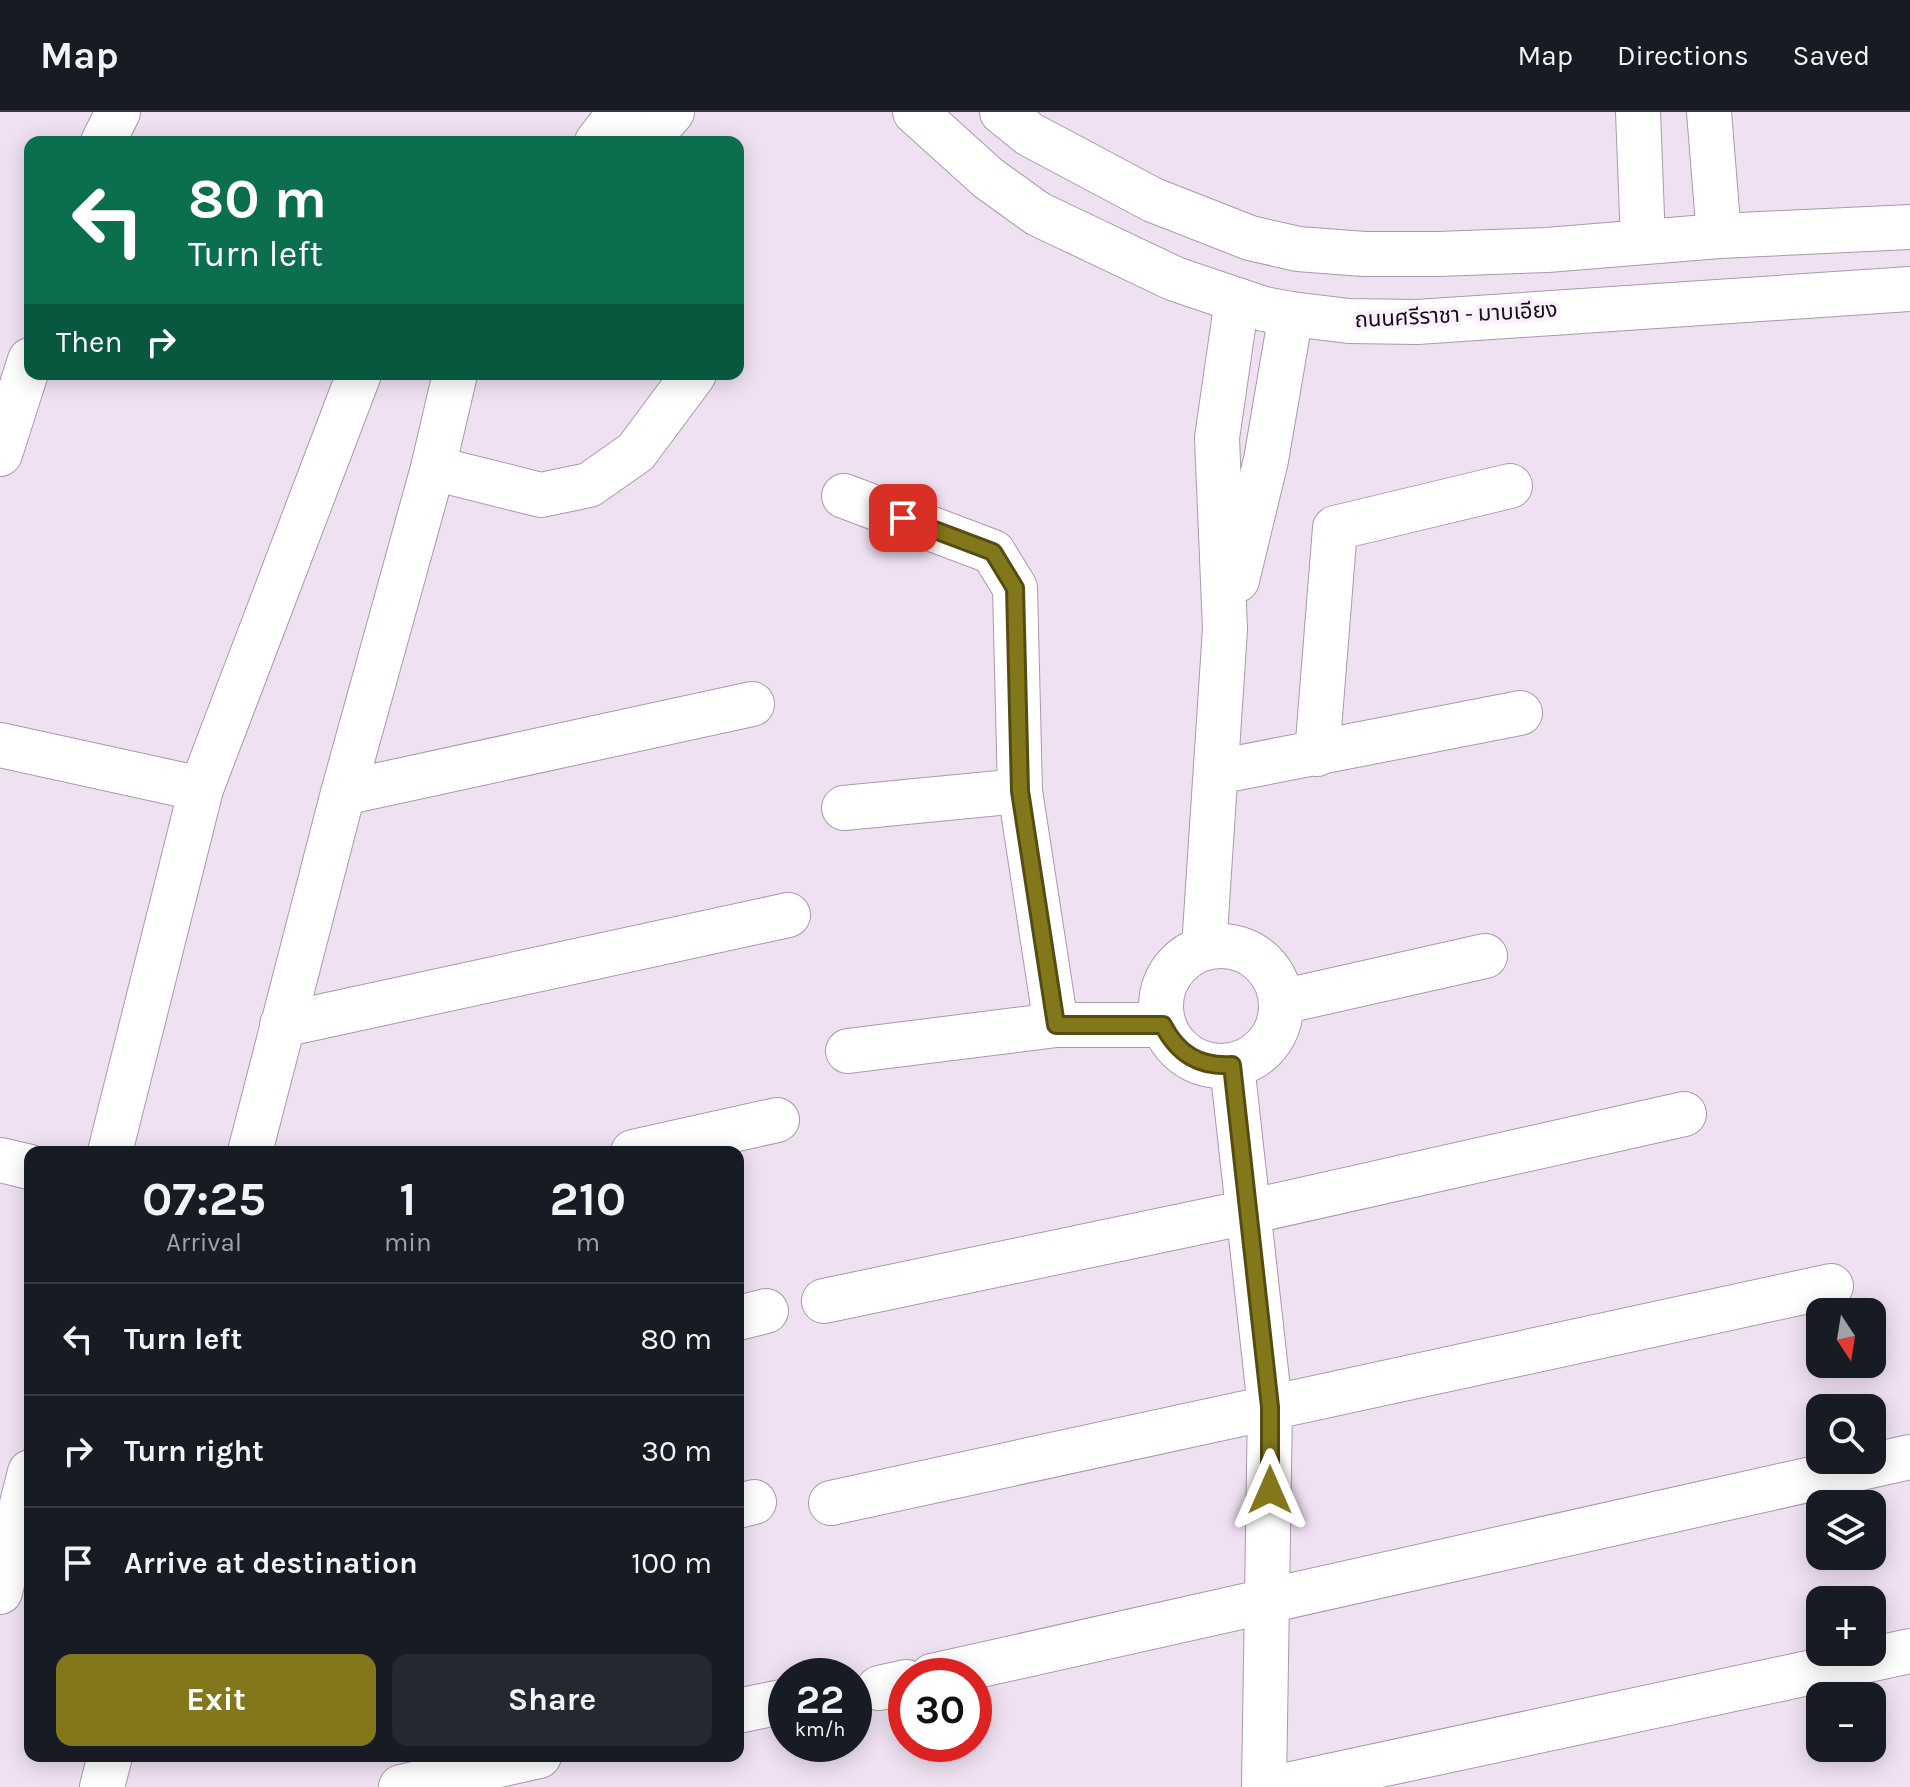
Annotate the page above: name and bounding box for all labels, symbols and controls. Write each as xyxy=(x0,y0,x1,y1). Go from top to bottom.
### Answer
text: Map xyxy=(40,33,119,78)
text: Map xyxy=(1518,39,1573,72)
text: Directions xyxy=(1617,39,1749,72)
text: Saved xyxy=(1793,39,1870,72)
text: 80 m xyxy=(188,166,327,231)
icon: left xyxy=(56,168,160,272)
text: Turn left xyxy=(188,233,323,275)
street label: ถนนศรีราชา - มาบเอียง xyxy=(1354,297,1558,333)
icon: right xyxy=(139,320,183,364)
text: Then xyxy=(56,324,123,360)
pin xyxy=(869,484,937,552)
icon: arrive xyxy=(881,496,925,540)
text: 07:25 xyxy=(142,1171,266,1227)
text: 1 xyxy=(399,1171,416,1227)
text: 210 xyxy=(550,1171,626,1227)
text: Arrival xyxy=(166,1227,242,1258)
text: min xyxy=(384,1227,432,1258)
text: m xyxy=(576,1227,600,1258)
north arrow xyxy=(1806,1298,1886,1378)
map controls xyxy=(1806,1298,1886,1762)
icon: left xyxy=(56,1317,100,1361)
text: Turn left xyxy=(124,1321,242,1357)
text: 80 m xyxy=(641,1321,712,1357)
button: search xyxy=(1806,1394,1886,1474)
icon: right xyxy=(56,1429,100,1473)
text: Turn right xyxy=(124,1433,264,1469)
text: 30 m xyxy=(641,1433,712,1469)
position arrow xyxy=(1228,1448,1312,1532)
button: layers xyxy=(1806,1490,1886,1570)
icon: arrive xyxy=(56,1541,100,1585)
text: Arrive at destination xyxy=(124,1545,418,1581)
text: 100 m xyxy=(631,1545,712,1581)
button: + xyxy=(1806,1586,1886,1666)
button: Exit xyxy=(56,1654,376,1746)
button: Share xyxy=(392,1654,712,1746)
speed limit sign: 30 xyxy=(888,1658,992,1762)
text: 22 xyxy=(796,1676,844,1723)
button: − xyxy=(1806,1682,1886,1762)
text: km/h xyxy=(795,1718,845,1741)

